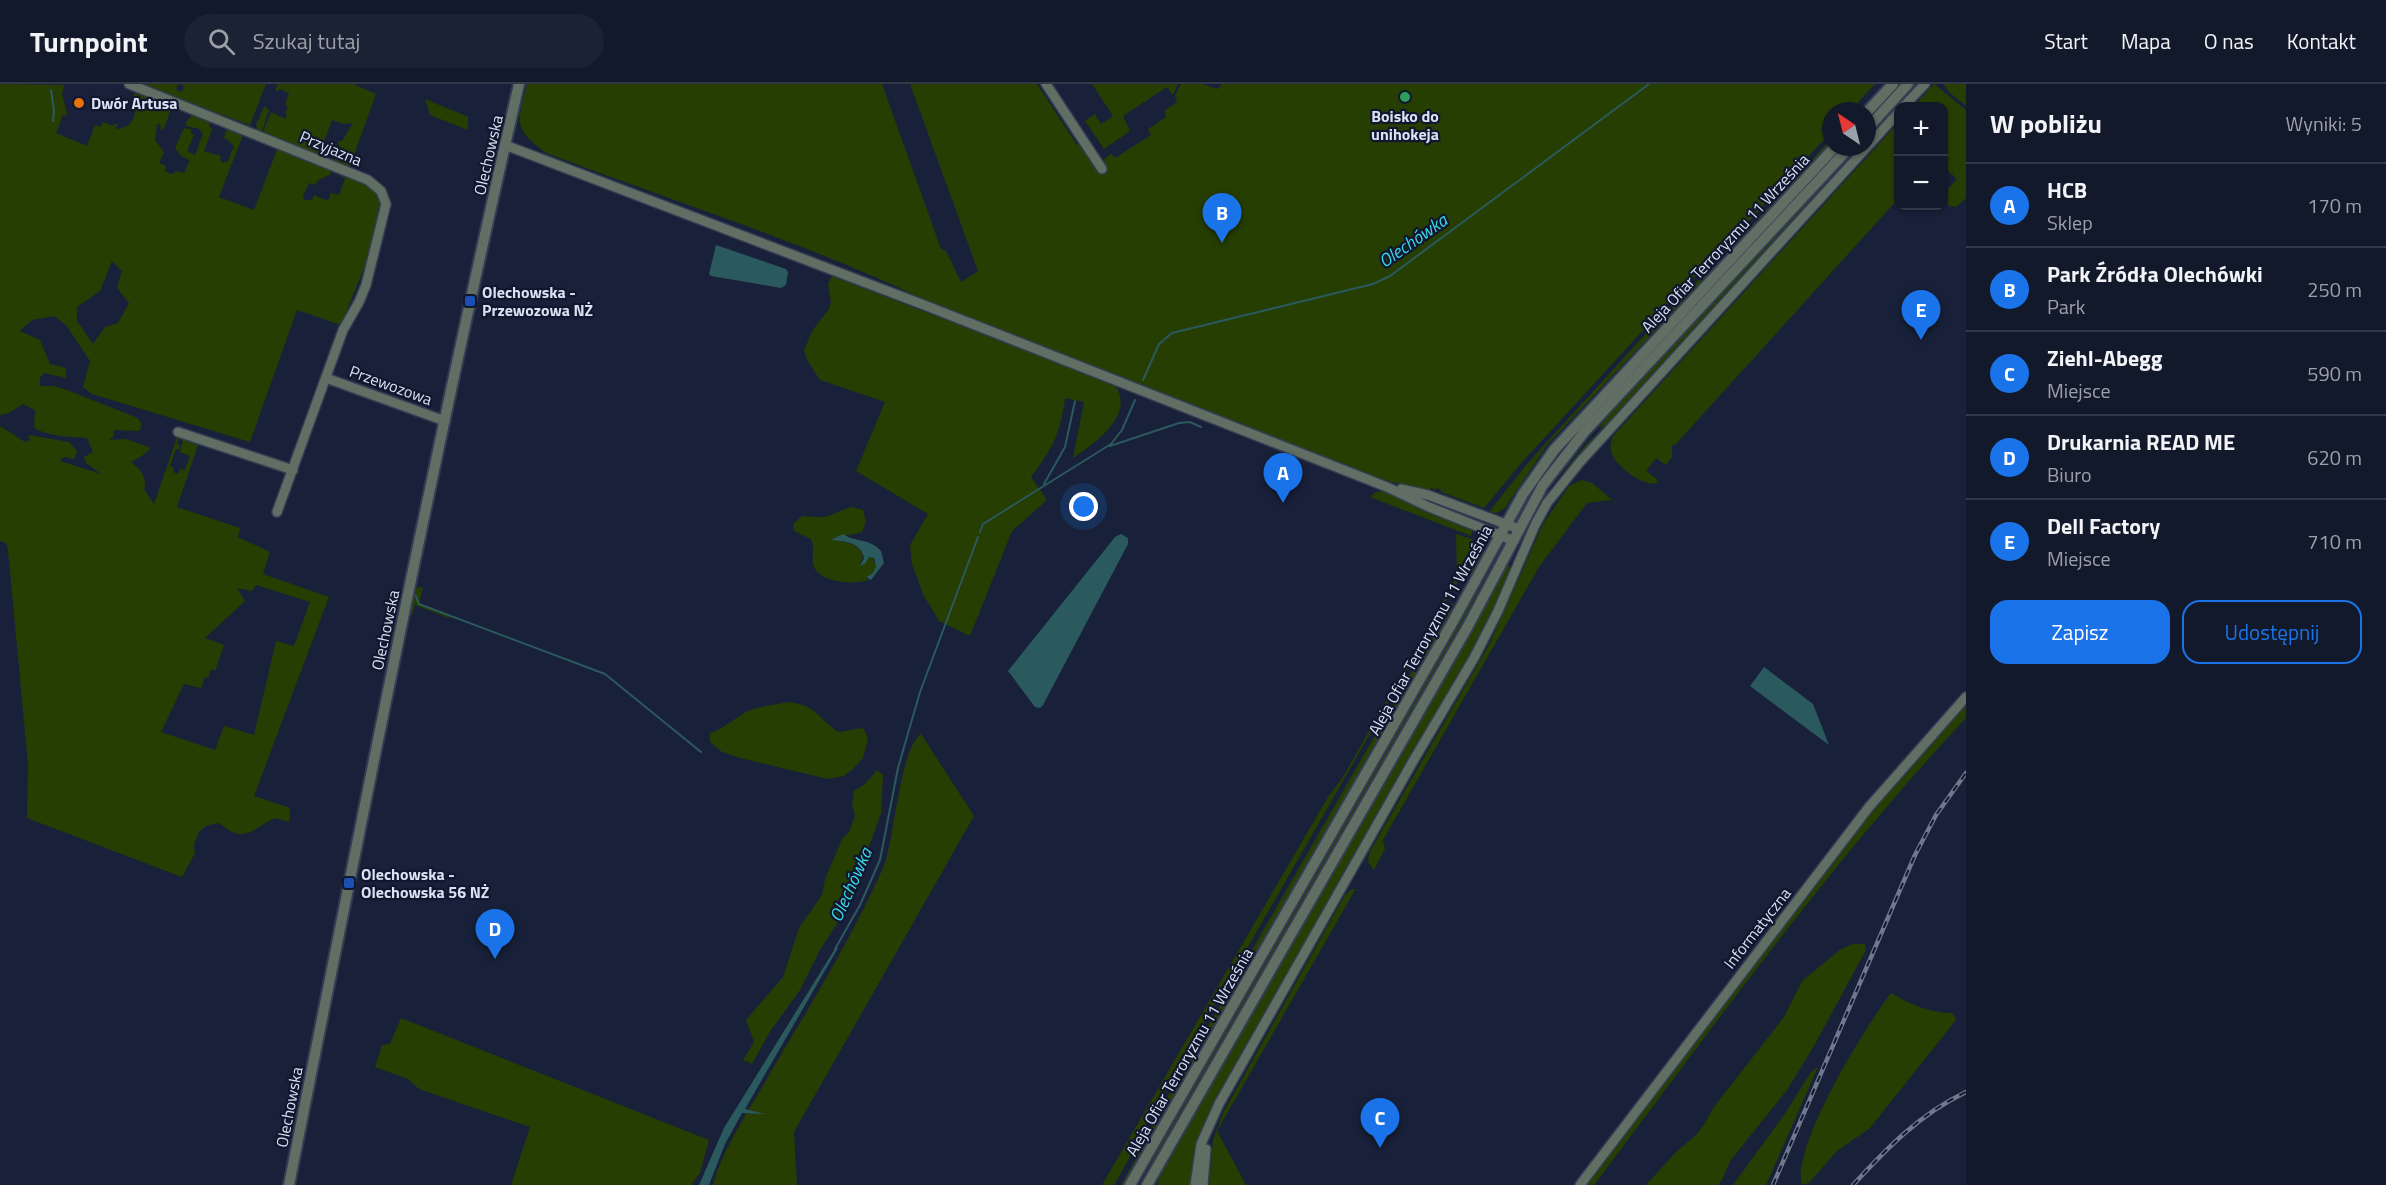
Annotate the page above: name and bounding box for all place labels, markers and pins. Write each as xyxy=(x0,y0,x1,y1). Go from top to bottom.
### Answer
marker: Boisko do unihokeja xyxy=(1398,90,1412,104)
place label: Dwór Artusa xyxy=(91,91,178,115)
marker: Dwór Artusa xyxy=(72,96,86,110)
place label: Boisko do unihokeja xyxy=(1371,104,1439,146)
pin: B xyxy=(1202,194,1242,243)
place label: Olechowska - Przewozowa NŻ xyxy=(482,280,593,322)
pin: E xyxy=(1902,290,1940,340)
marker: Olechowska - Przewozowa NŻ xyxy=(463,294,477,308)
pin: A xyxy=(1264,454,1302,503)
place label: Olechowska - Olechowska 56 NŻ xyxy=(361,862,489,904)
marker: Olechowska - Olechowska 56 NŻ xyxy=(342,876,356,890)
pin: D xyxy=(476,910,514,959)
pin: C xyxy=(1360,1098,1400,1148)

